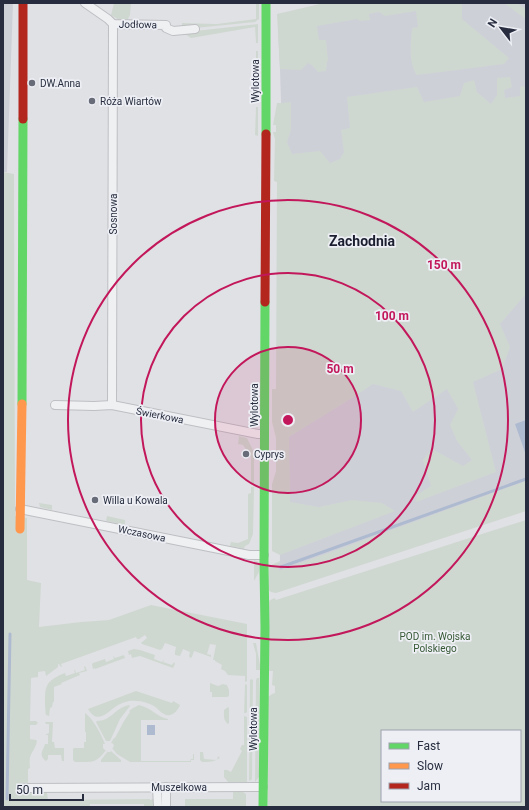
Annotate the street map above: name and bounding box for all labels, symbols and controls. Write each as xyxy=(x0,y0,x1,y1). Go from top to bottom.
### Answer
north arrow xyxy=(481,8,521,48)
text: N xyxy=(485,16,501,30)
street label: Jodłowa xyxy=(119,19,157,30)
street label: Wylotowa xyxy=(250,59,261,103)
marker: DW.Anna xyxy=(27,78,37,88)
place label: DW.Anna xyxy=(40,78,80,89)
marker: Róża Wiartów xyxy=(87,96,97,106)
place label: Róża Wiartów xyxy=(100,96,162,107)
street label: Sosnowa xyxy=(108,194,119,234)
district label: Zachodnia xyxy=(329,233,395,249)
text: 150 m xyxy=(427,258,461,272)
text: 100 m xyxy=(375,309,409,323)
text: 50 m xyxy=(326,362,354,376)
street label: Wylotowa xyxy=(249,383,260,427)
street label: Świerkowa xyxy=(135,405,185,425)
centre of rings xyxy=(281,413,295,427)
marker: Cyprys xyxy=(241,449,251,459)
place label: Cyprys xyxy=(254,449,284,460)
marker: Willa u Kowala xyxy=(90,495,100,505)
place label: Willa u Kowala xyxy=(103,495,168,506)
street label: Wczasowa xyxy=(117,523,167,544)
park label: POD im. Wojska Polskiego xyxy=(399,631,471,654)
street label: Wylotowa xyxy=(248,707,259,751)
legend xyxy=(381,730,521,802)
text: Fast xyxy=(417,739,440,753)
text: Slow xyxy=(417,759,443,773)
scale bar xyxy=(10,776,83,802)
text: Jam xyxy=(417,779,441,793)
street label: Muszelkowa xyxy=(151,782,207,793)
text: 50 m xyxy=(16,783,43,797)

